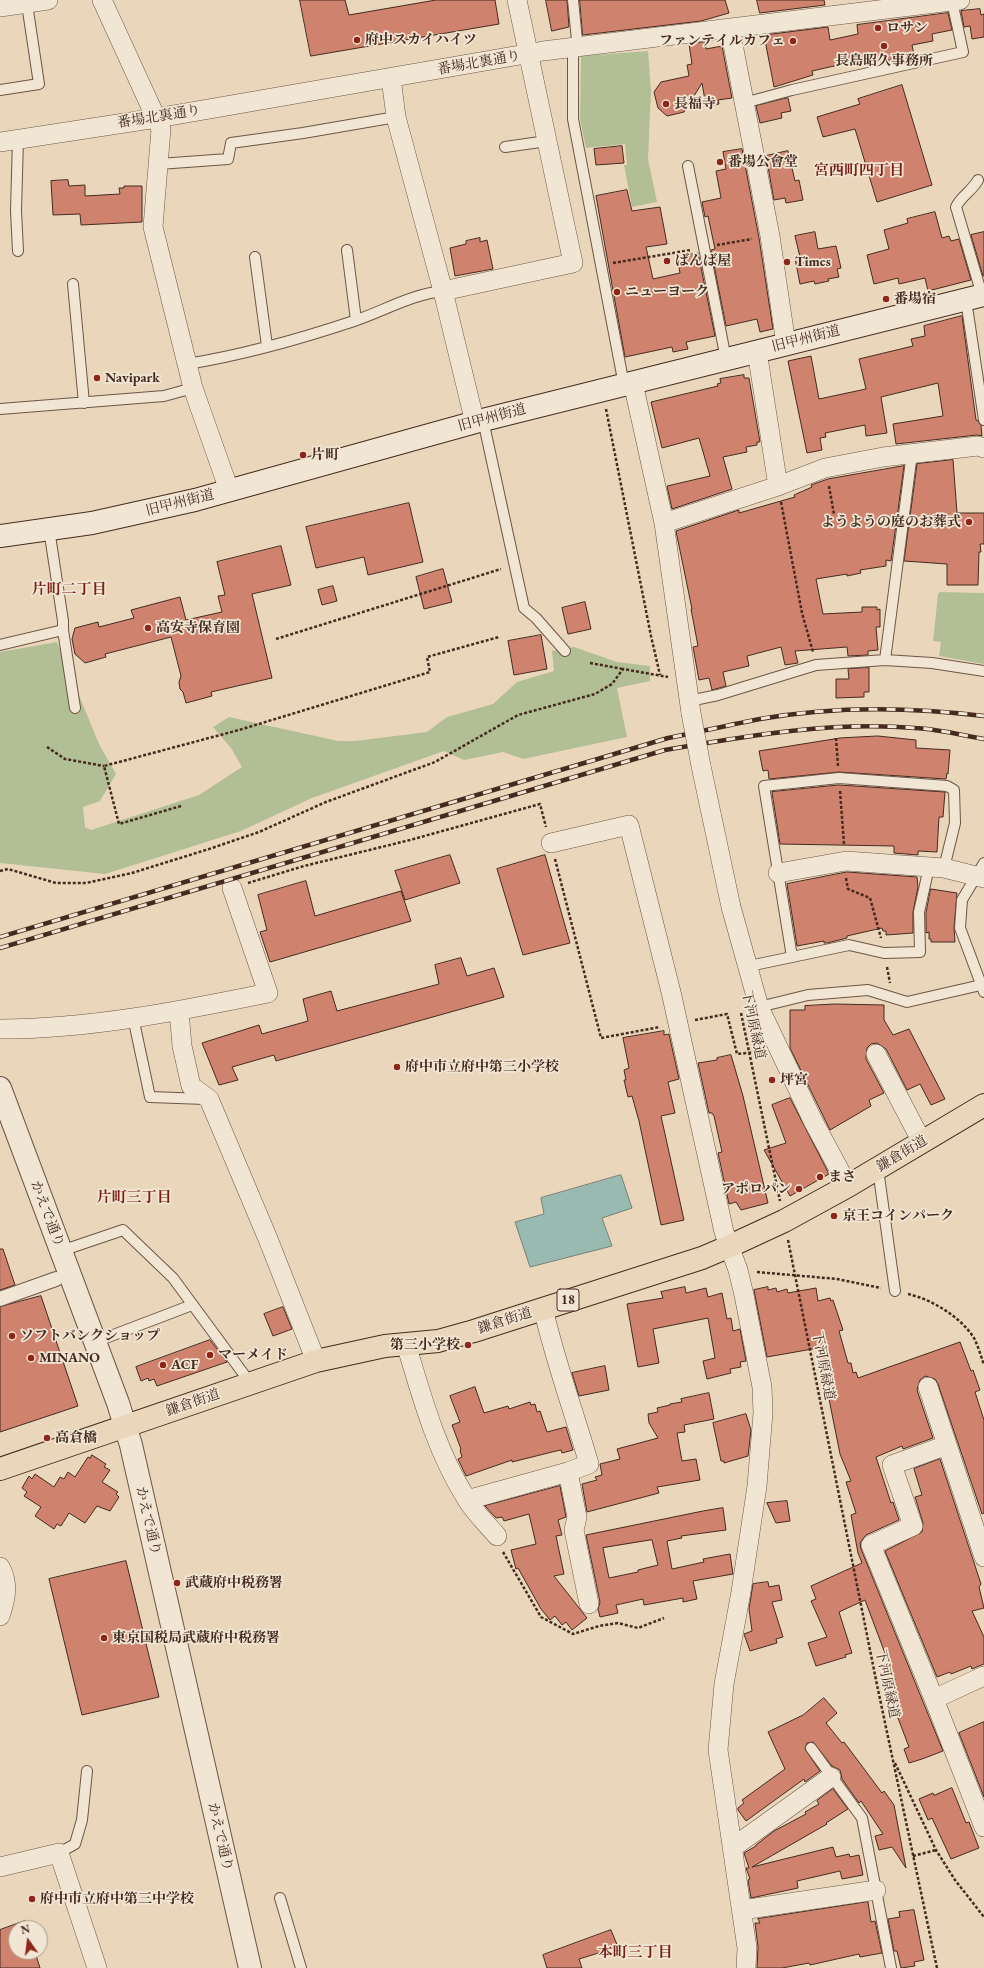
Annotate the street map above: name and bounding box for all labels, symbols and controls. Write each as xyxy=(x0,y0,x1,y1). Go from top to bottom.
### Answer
place label: ロサン xyxy=(886,20,928,36)
marker: ロサン xyxy=(873,23,883,33)
place label: 府中スカイハイツ xyxy=(365,32,477,48)
place label: ファンテイルカフェ xyxy=(659,33,785,49)
marker: 府中スカイハイツ xyxy=(352,35,362,45)
marker: ファンテイルカフェ xyxy=(788,36,798,46)
marker: 長島昭久事務所 xyxy=(879,41,889,51)
street label: 番場北裏通り xyxy=(436,47,522,79)
place label: 長島昭久事務所 xyxy=(835,53,933,69)
place label: 長福寺 xyxy=(674,96,716,112)
marker: 長福寺 xyxy=(661,99,671,109)
street label: 番場北裏通り xyxy=(116,102,202,132)
place label: 番場公會堂 xyxy=(728,154,798,170)
marker: 番場公會堂 xyxy=(715,157,725,167)
district label: 宮西町四丁目 xyxy=(814,162,904,180)
place label: ばんば屋 xyxy=(675,253,731,269)
place label: Times xyxy=(795,254,831,270)
marker: ばんば屋 xyxy=(662,256,672,266)
marker: Times xyxy=(782,257,792,267)
place label: ニューヨーク xyxy=(625,284,709,300)
marker: ニューヨーク xyxy=(612,287,622,297)
place label: 番場宿 xyxy=(894,291,936,307)
marker: 番場宿 xyxy=(881,294,891,304)
street label: 旧甲州街道 xyxy=(770,322,842,356)
place label: Navipark xyxy=(105,370,160,386)
marker: Navipark xyxy=(92,373,102,383)
street label: 旧甲州街道 xyxy=(456,401,528,435)
place label: 片町 xyxy=(311,447,339,463)
marker: 片町 xyxy=(298,450,308,460)
street label: 旧甲州街道 xyxy=(144,486,216,520)
place label: ようようの庭のお葬式 xyxy=(821,514,961,530)
marker: ようようの庭のお葬式 xyxy=(964,517,974,527)
district label: 片町二丁目 xyxy=(32,581,106,599)
place label: 高安寺保育園 xyxy=(156,620,240,636)
marker: 高安寺保育園 xyxy=(143,623,153,633)
street label: 下河原緑道 xyxy=(738,989,768,1061)
place label: 府中市立府中第三小学校 xyxy=(405,1059,559,1075)
marker: 府中市立府中第三小学校 xyxy=(392,1062,402,1072)
place label: 坪宮 xyxy=(780,1072,808,1088)
marker: 坪宮 xyxy=(767,1075,777,1085)
street label: 鎌倉街道 xyxy=(874,1132,930,1176)
place label: まさ xyxy=(828,1169,856,1185)
marker: まさ xyxy=(815,1172,825,1182)
street label: かえで通り xyxy=(27,1178,67,1250)
place label: アポロパン xyxy=(721,1181,791,1197)
marker: アポロパン xyxy=(794,1184,804,1194)
district label: 片町三丁目 xyxy=(97,1189,171,1207)
place label: 京王コインパーク xyxy=(842,1208,954,1224)
marker: 京王コインパーク xyxy=(829,1211,839,1221)
road number: 18 xyxy=(557,1289,579,1311)
street label: 鎌倉街道 xyxy=(476,1304,534,1338)
place label: ソフトバンクショップ xyxy=(20,1328,160,1344)
street label: 下河原緑道 xyxy=(808,1330,838,1402)
marker: ソフトバンクショップ xyxy=(7,1331,17,1341)
place label: 第三小学校 xyxy=(390,1337,460,1353)
marker: 第三小学校 xyxy=(463,1340,473,1350)
place label: マーメイド xyxy=(218,1347,288,1363)
place label: MINANO xyxy=(39,1350,100,1366)
marker: マーメイド xyxy=(205,1350,215,1360)
marker: MINANO xyxy=(26,1353,36,1363)
place label: ACF xyxy=(171,1357,198,1373)
marker: ACF xyxy=(158,1360,168,1370)
street label: 鎌倉街道 xyxy=(164,1386,222,1420)
place label: 高倉橋 xyxy=(55,1430,97,1446)
marker: 高倉橋 xyxy=(42,1433,52,1443)
street label: かえで通り xyxy=(132,1485,164,1557)
place label: 武蔵府中税務署 xyxy=(185,1575,283,1591)
marker: 武蔵府中税務署 xyxy=(172,1578,182,1588)
place label: 東京国税局武蔵府中税務署 xyxy=(112,1630,280,1646)
marker: 東京国税局武蔵府中税務署 xyxy=(99,1633,109,1643)
street label: 下河原緑道 xyxy=(872,1648,902,1720)
street label: かえで通り xyxy=(204,1801,236,1873)
place label: 府中市立府中第三中学校 xyxy=(40,1891,194,1907)
marker: 府中市立府中第三中学校 xyxy=(27,1894,37,1904)
north arrow xyxy=(8,1920,48,1960)
text: N xyxy=(19,1921,31,1937)
district label: 本町三丁目 xyxy=(598,1944,672,1962)

